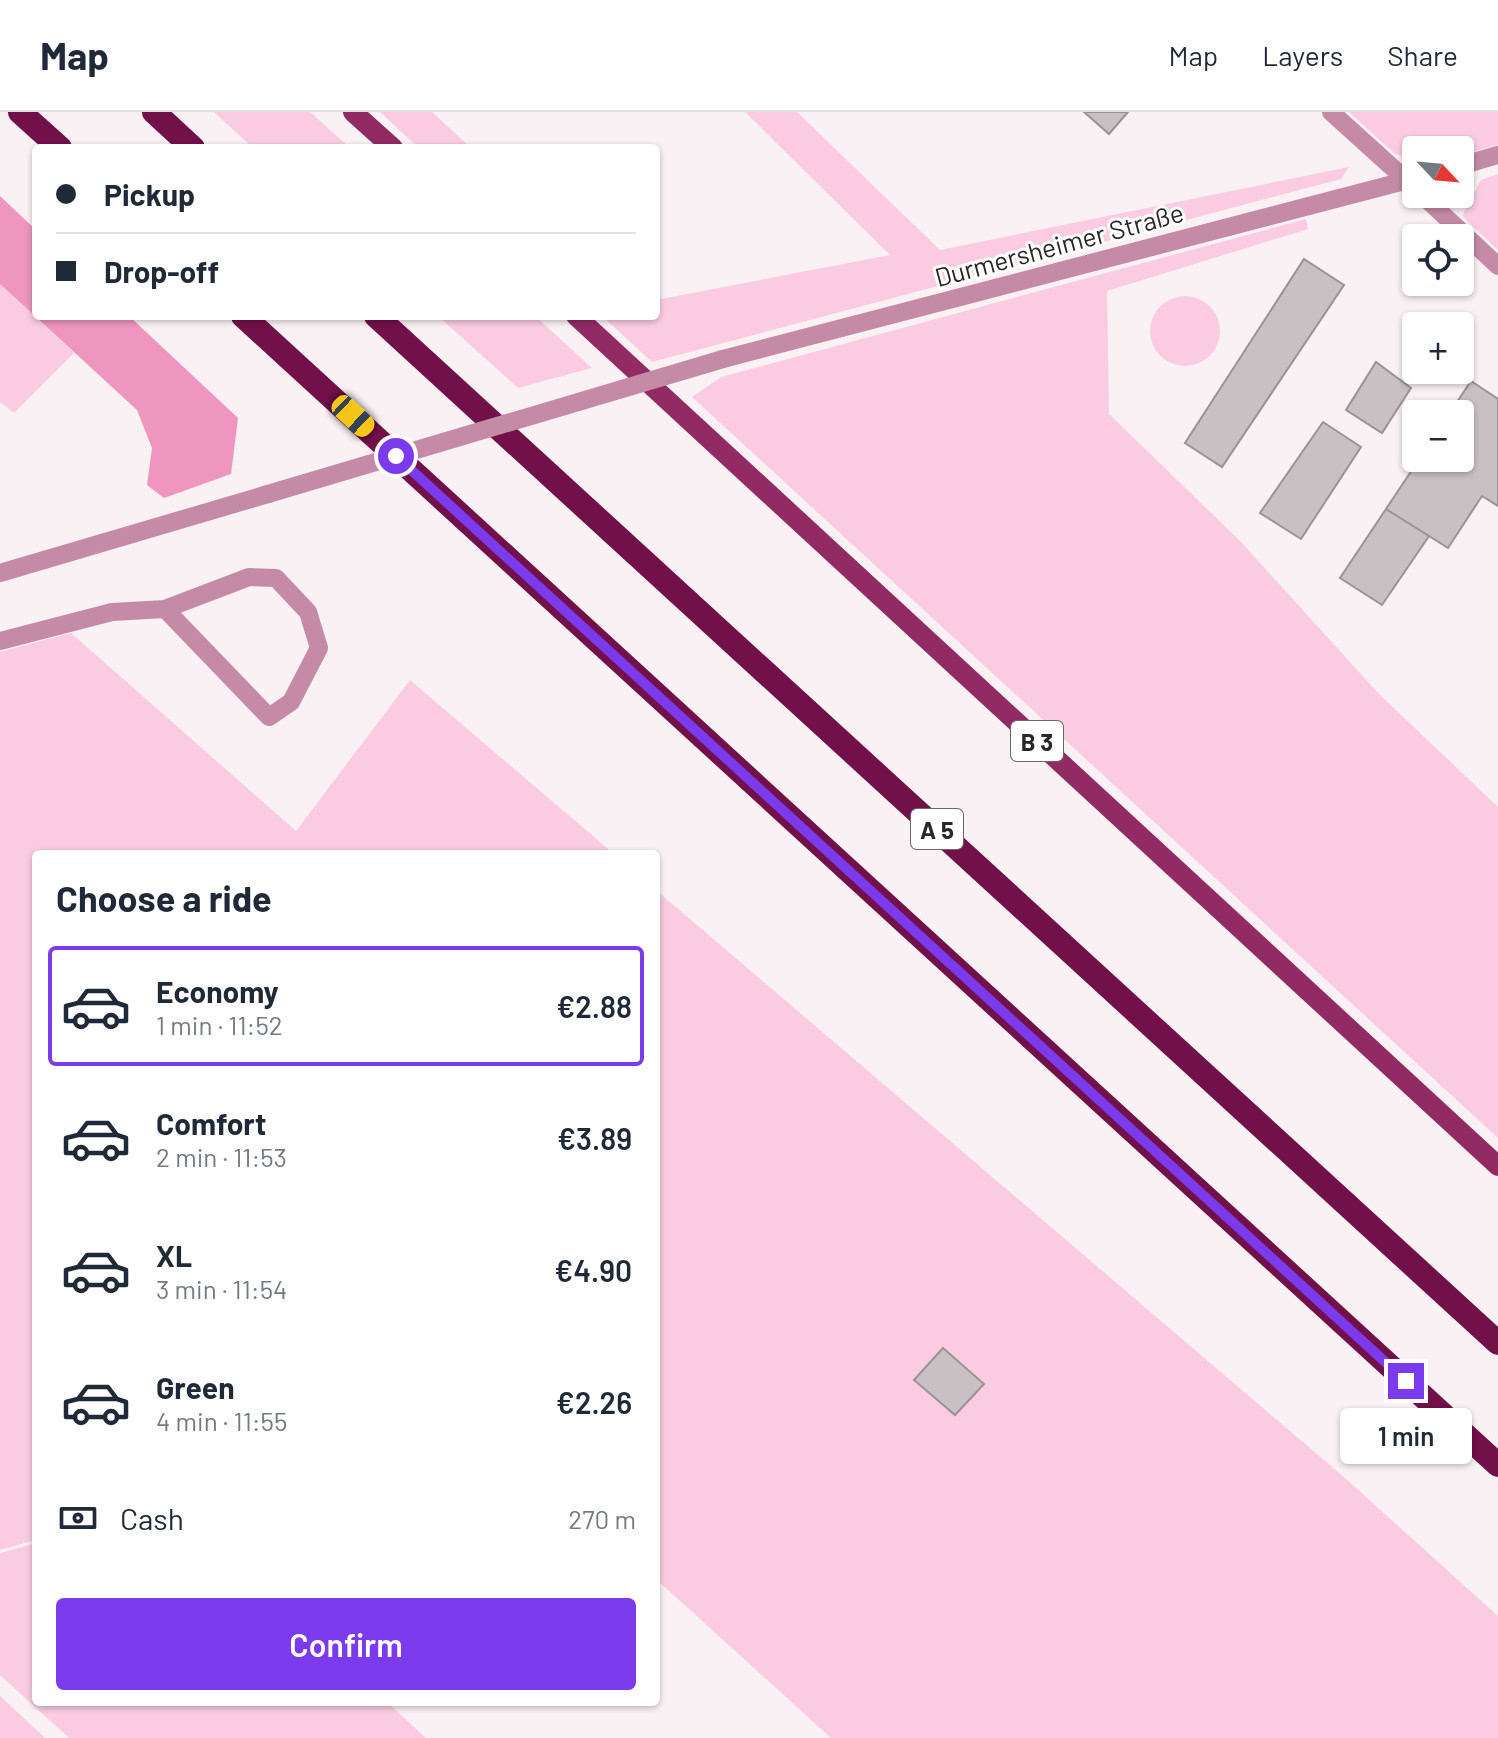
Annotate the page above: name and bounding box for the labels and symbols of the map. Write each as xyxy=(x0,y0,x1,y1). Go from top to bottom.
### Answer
north arrow xyxy=(1402,136,1474,208)
street label: Durmersheimer Straße xyxy=(931,196,1187,292)
car xyxy=(327,391,379,441)
route start xyxy=(378,438,414,474)
road number: B 3 xyxy=(1011,721,1063,761)
road number: A 5 xyxy=(911,809,963,849)
route end xyxy=(1388,1363,1424,1399)
callout: 1 min xyxy=(1340,1409,1472,1465)

